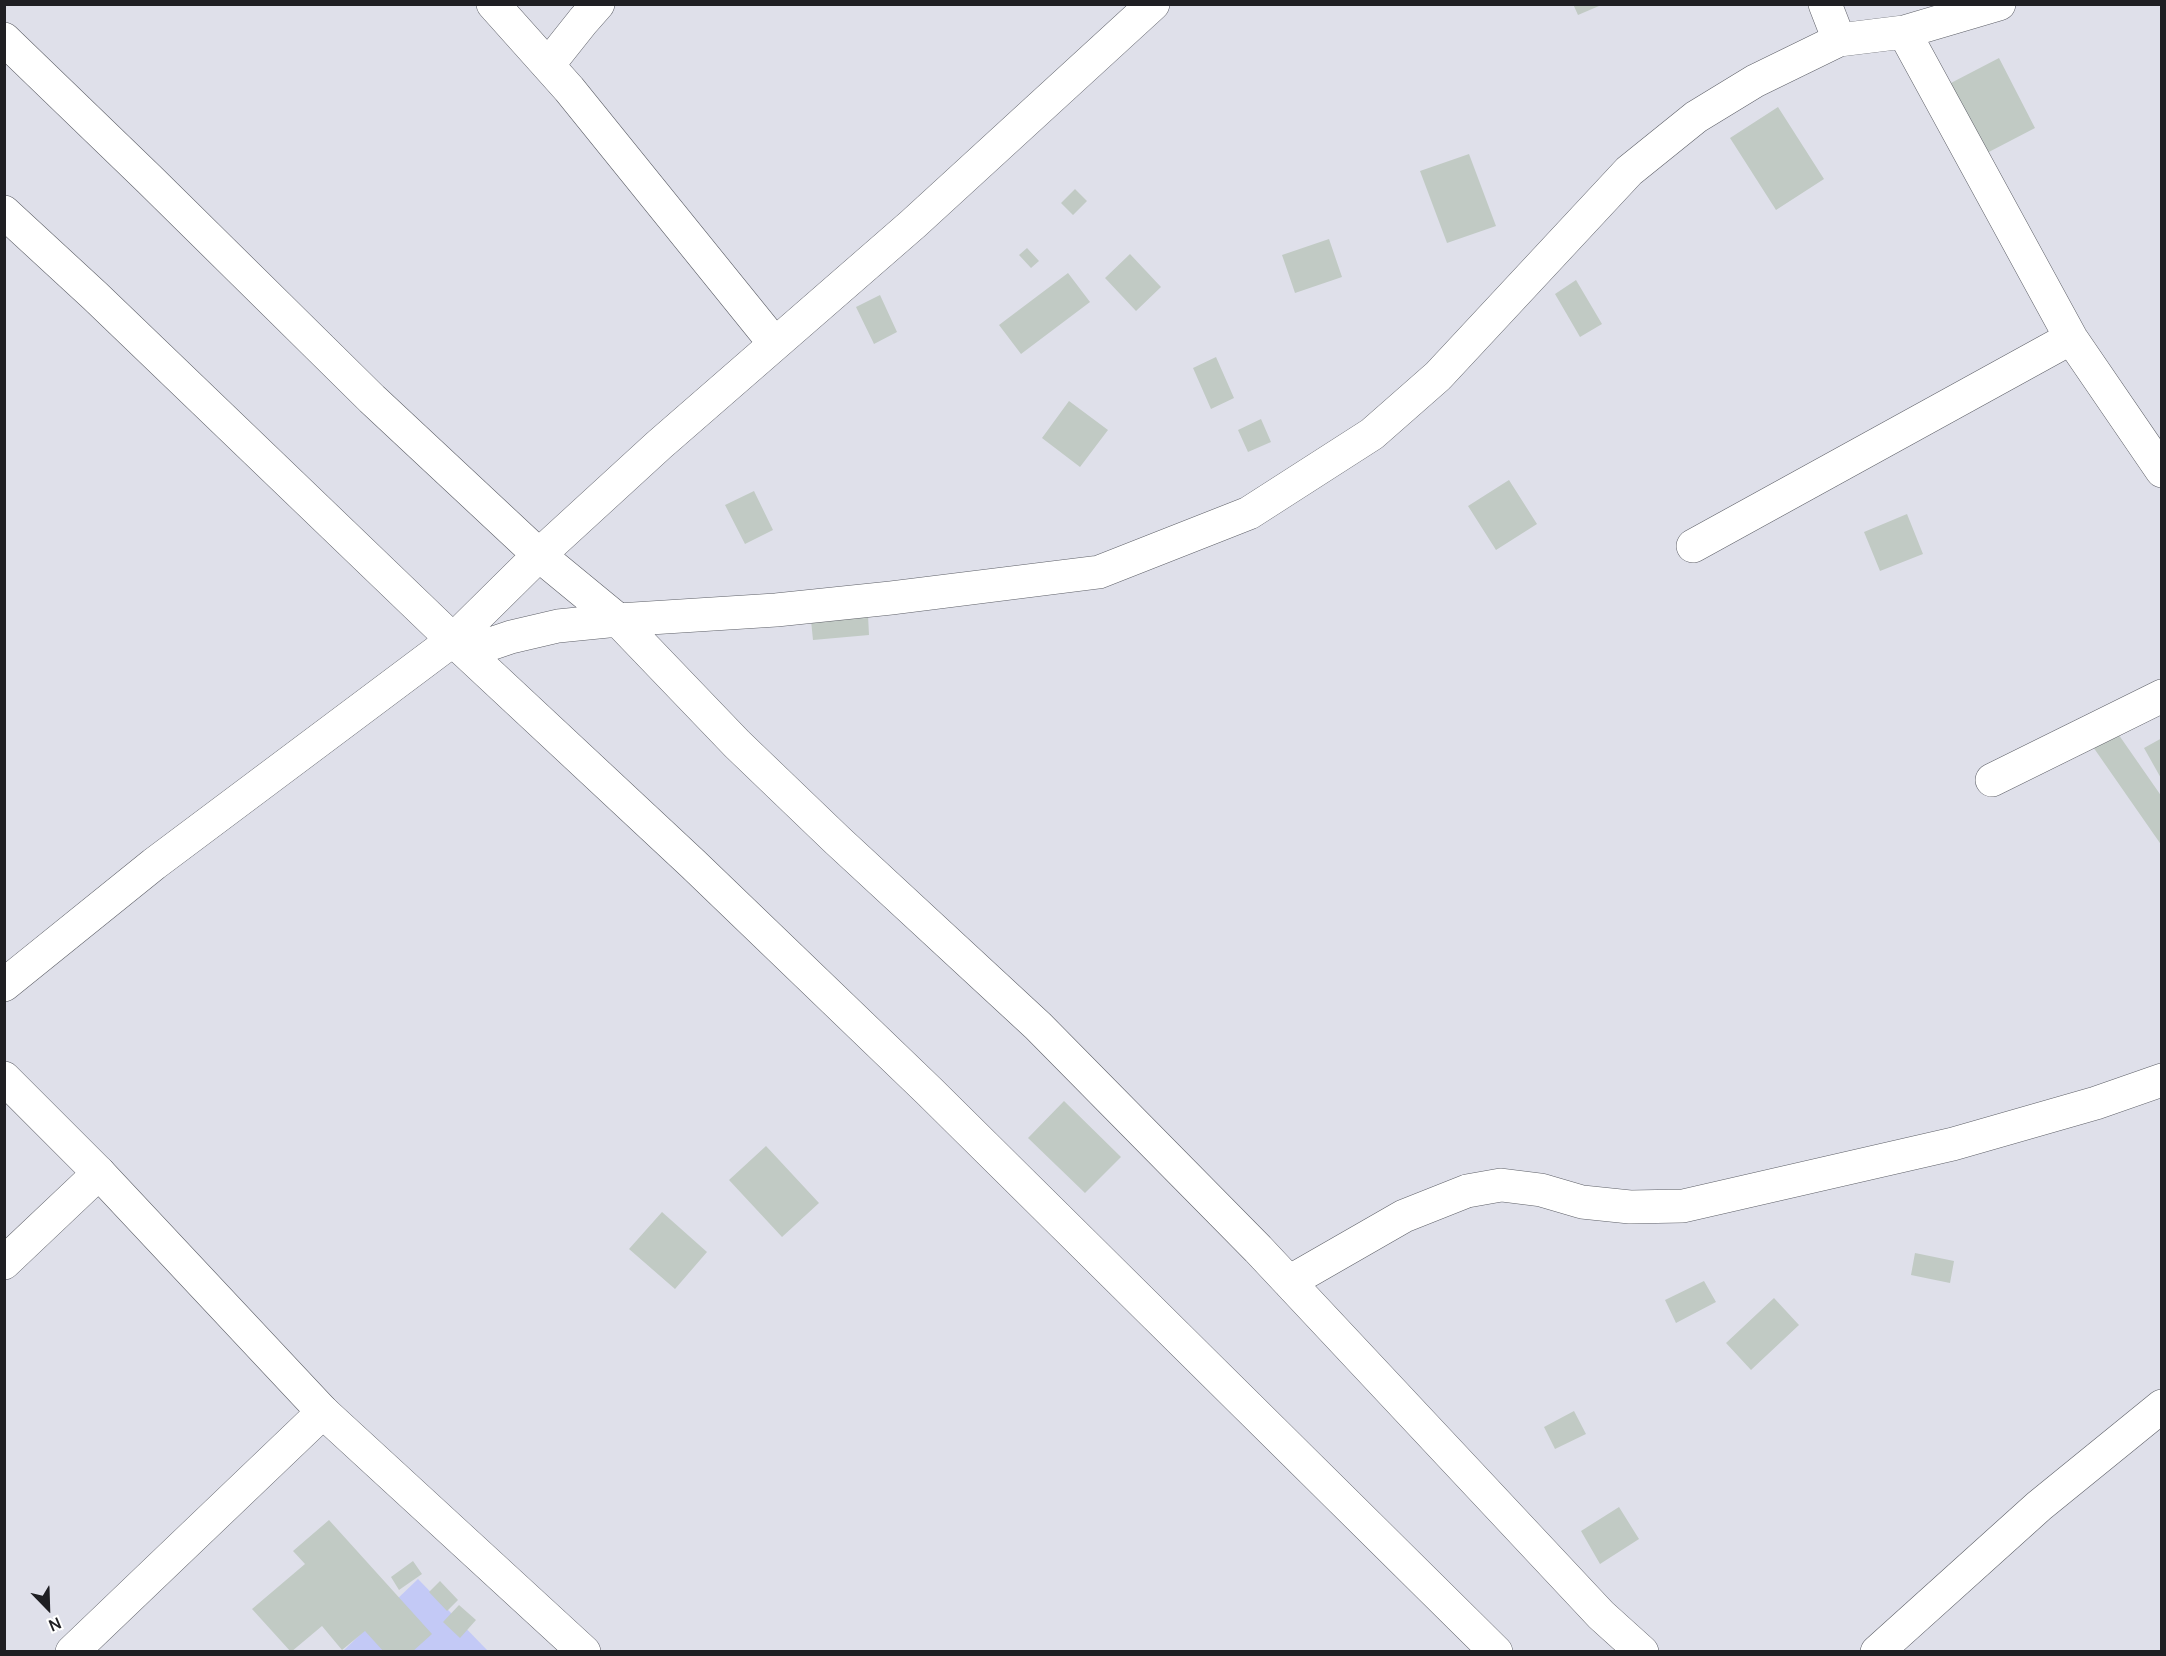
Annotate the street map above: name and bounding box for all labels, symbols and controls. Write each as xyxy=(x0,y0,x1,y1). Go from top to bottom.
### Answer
north arrow xyxy=(18,1578,78,1638)
text: N xyxy=(45,1612,65,1637)

